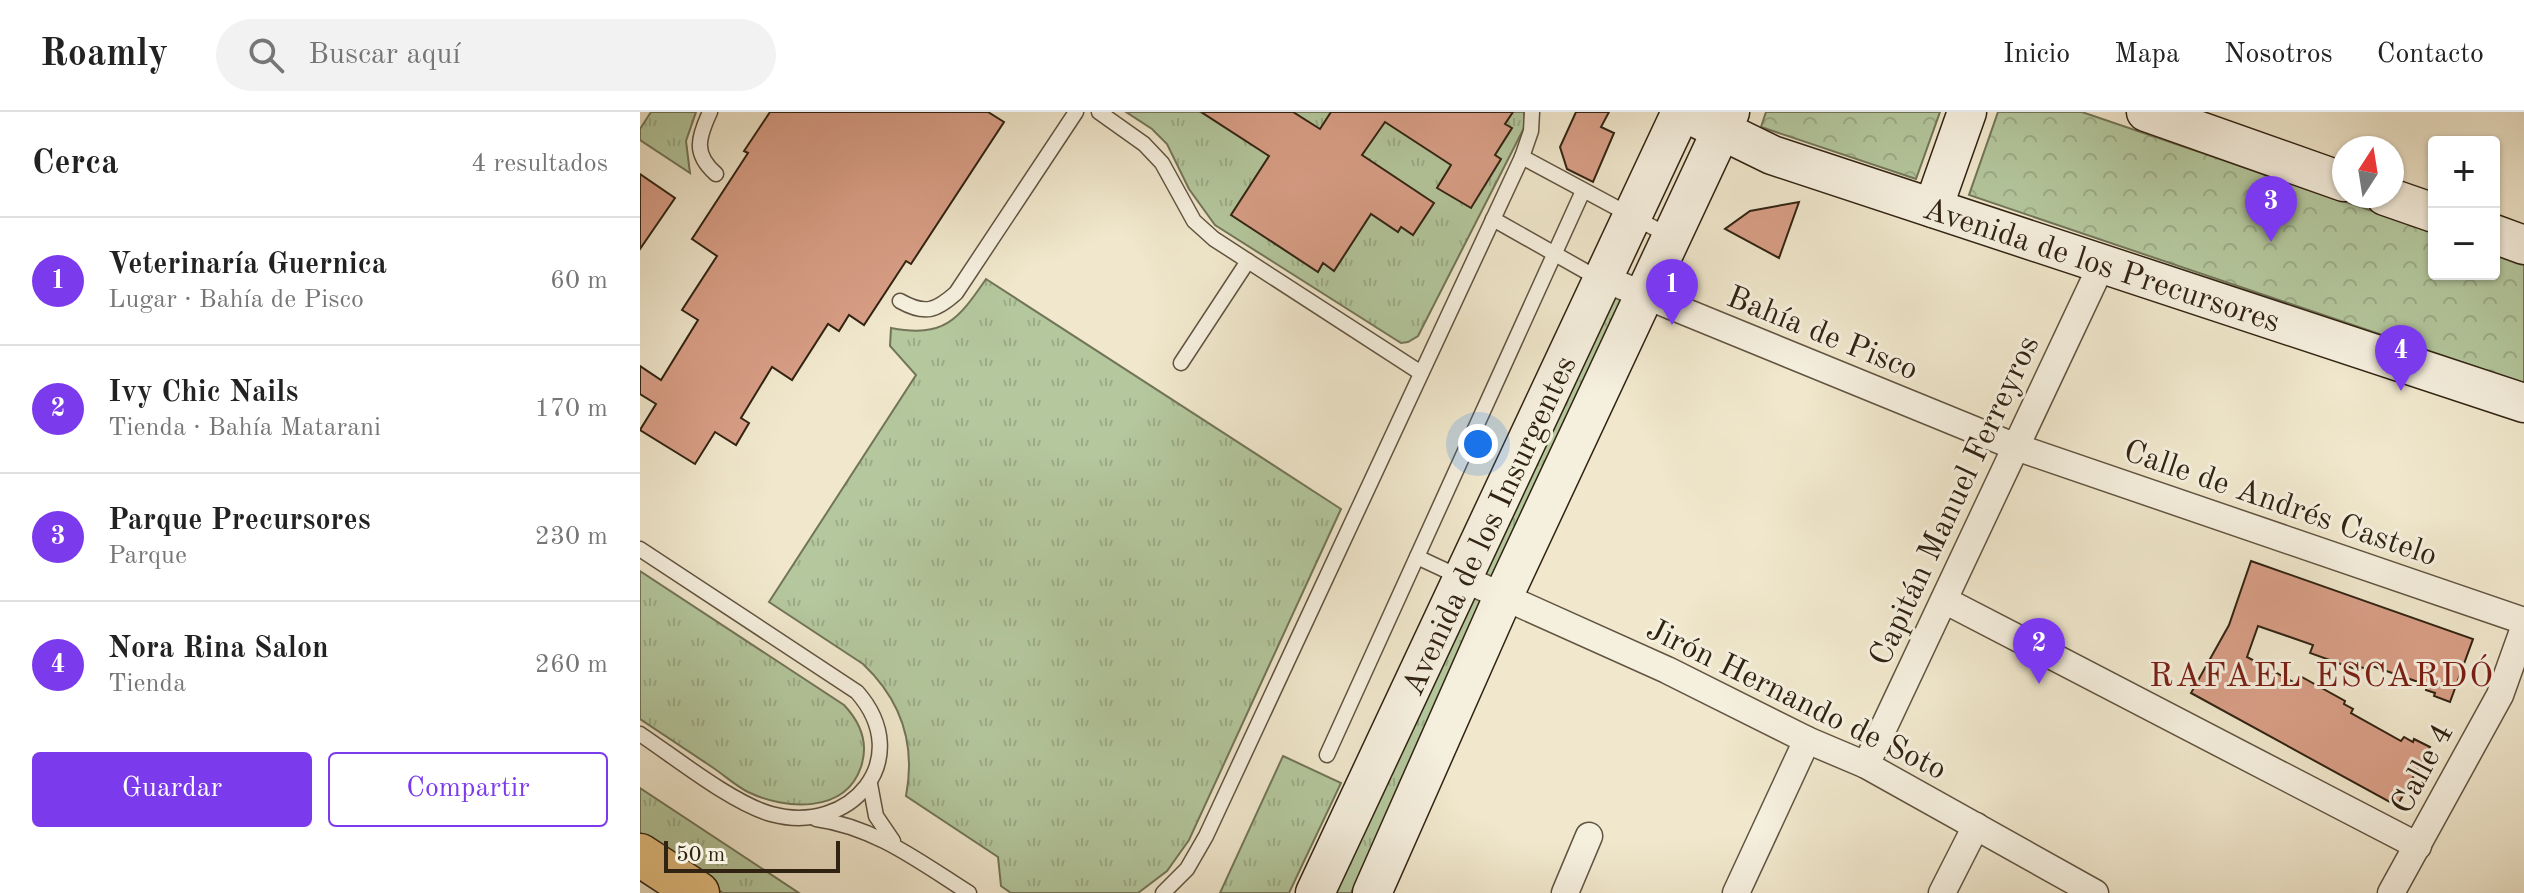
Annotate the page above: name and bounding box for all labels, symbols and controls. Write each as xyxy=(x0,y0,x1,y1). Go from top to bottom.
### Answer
search box xyxy=(216,19,776,91)
icon: search xyxy=(244,33,288,77)
text: Roamly xyxy=(40,36,168,74)
text: Buscar aquí xyxy=(308,40,461,70)
text: Inicio xyxy=(2003,41,2070,69)
text: Mapa xyxy=(2114,41,2180,69)
text: Nosotros xyxy=(2224,41,2333,69)
text: Contacto xyxy=(2377,41,2484,69)
north arrow xyxy=(2332,136,2404,208)
map controls xyxy=(2428,136,2500,280)
button: + xyxy=(2428,136,2500,208)
text: Cerca xyxy=(32,147,118,181)
text: 4 resultados xyxy=(471,151,608,177)
pin: 3 xyxy=(2245,176,2297,242)
street label: Avenida de los Precursores xyxy=(1919,194,2283,340)
button: − xyxy=(2428,208,2500,280)
text: Veterinaría Guernica xyxy=(108,250,387,280)
pin: 1 xyxy=(1646,259,1698,325)
text: 1 xyxy=(50,268,66,294)
text: 60 m xyxy=(550,268,608,294)
street label: Bahía de Pisco xyxy=(1722,282,1922,388)
text: Lugar · Bahía de Pisco xyxy=(108,287,364,313)
pin: 4 xyxy=(2375,325,2427,391)
street label: Capitán Manuel Ferreyros xyxy=(1865,331,2046,671)
street label: Avenida de los Insurgentes xyxy=(1398,351,1584,701)
text: Ivy Chic Nails xyxy=(108,378,298,408)
text: 2 xyxy=(50,396,66,422)
text: 170 m xyxy=(535,396,608,422)
text: Tienda · Bahía Matarani xyxy=(108,415,381,441)
your location xyxy=(1458,424,1498,464)
street label: Calle de Andrés Castelo xyxy=(2119,436,2441,574)
text: Parque Precursores xyxy=(108,506,371,536)
text: 3 xyxy=(50,524,66,550)
text: 230 m xyxy=(535,524,608,550)
text: Parque xyxy=(108,543,187,569)
street label: Jirón Hernando de Soto xyxy=(1641,614,1951,787)
pin: 2 xyxy=(2013,618,2065,684)
text: Nora Rina Salon xyxy=(108,634,329,664)
text: 4 xyxy=(50,652,66,678)
text: 260 m xyxy=(535,652,608,678)
district label: RAFAEL ESCARDÓ xyxy=(2149,654,2495,694)
text: Tienda xyxy=(108,671,186,697)
street label: Calle 4 xyxy=(2387,719,2460,820)
button: Guardar xyxy=(32,752,312,827)
button: Compartir xyxy=(328,752,608,827)
scale bar xyxy=(664,837,840,873)
text: 50 m xyxy=(676,844,725,866)

